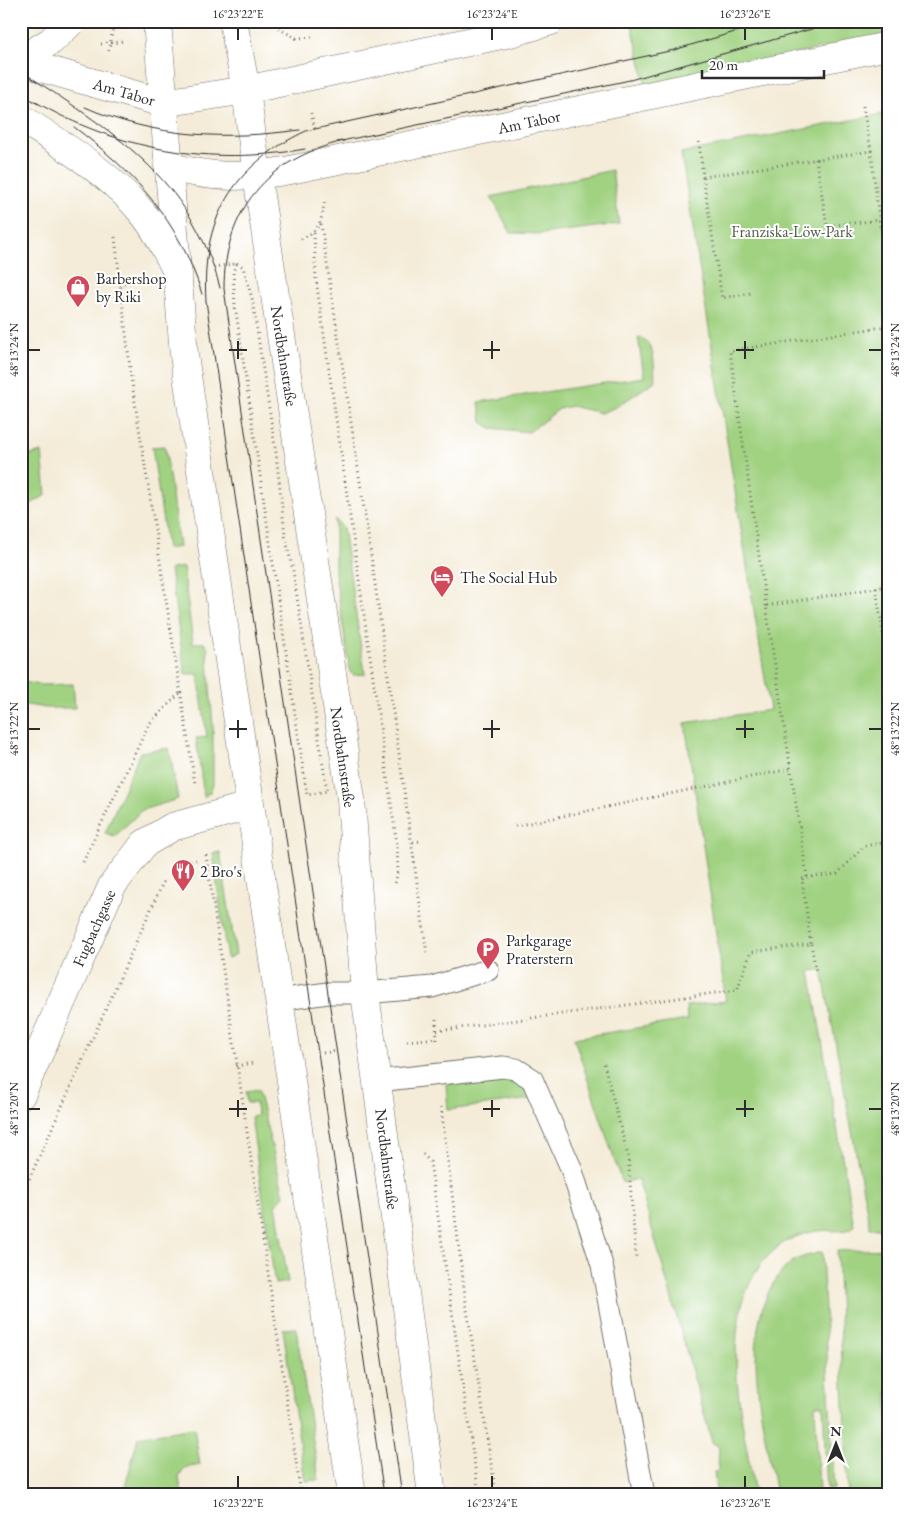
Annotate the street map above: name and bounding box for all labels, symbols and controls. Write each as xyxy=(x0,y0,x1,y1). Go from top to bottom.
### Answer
text: 16°23'22"E xyxy=(212,6,264,22)
text: 16°23'24"E xyxy=(466,6,518,22)
text: 16°23'26"E xyxy=(719,6,771,22)
scale bar xyxy=(702,48,824,80)
text: 20 m xyxy=(709,55,738,74)
street label: Am Tabor xyxy=(90,73,158,111)
street label: Am Tabor xyxy=(495,105,563,139)
park label: Franziska-Löw-Park xyxy=(731,221,853,242)
place label: Barbershop by Riki xyxy=(96,268,167,307)
shop icon: Barbershop by Riki xyxy=(65,274,91,308)
street label: Nordbahnstraße xyxy=(266,304,302,408)
text: 48°13'24"N xyxy=(6,323,22,377)
text: 48°13'24"N xyxy=(887,323,903,377)
hotel icon: The Social Hub xyxy=(429,564,455,598)
place label: The Social Hub xyxy=(460,567,557,588)
text: 48°13'22"N xyxy=(6,702,22,756)
text: 48°13'22"N xyxy=(887,702,903,756)
street label: Nordbahnstraße xyxy=(326,705,360,809)
restaurant icon: 2 Bro's xyxy=(170,858,196,892)
place label: 2 Bro's xyxy=(200,861,242,882)
street label: Fugbachgasse xyxy=(68,886,120,970)
place label: Parkgarage Praterstern xyxy=(506,930,574,969)
parking icon: Parkgarage Praterstern xyxy=(475,936,501,970)
text: 48°13'20"N xyxy=(6,1082,22,1136)
text: 48°13'20"N xyxy=(887,1082,903,1136)
street label: Nordbahnstraße xyxy=(370,1107,404,1211)
north arrow xyxy=(812,1418,862,1468)
text: N xyxy=(830,1422,842,1440)
text: 16°23'22"E xyxy=(212,1495,264,1511)
text: 16°23'24"E xyxy=(466,1495,518,1511)
text: 16°23'26"E xyxy=(719,1495,771,1511)

